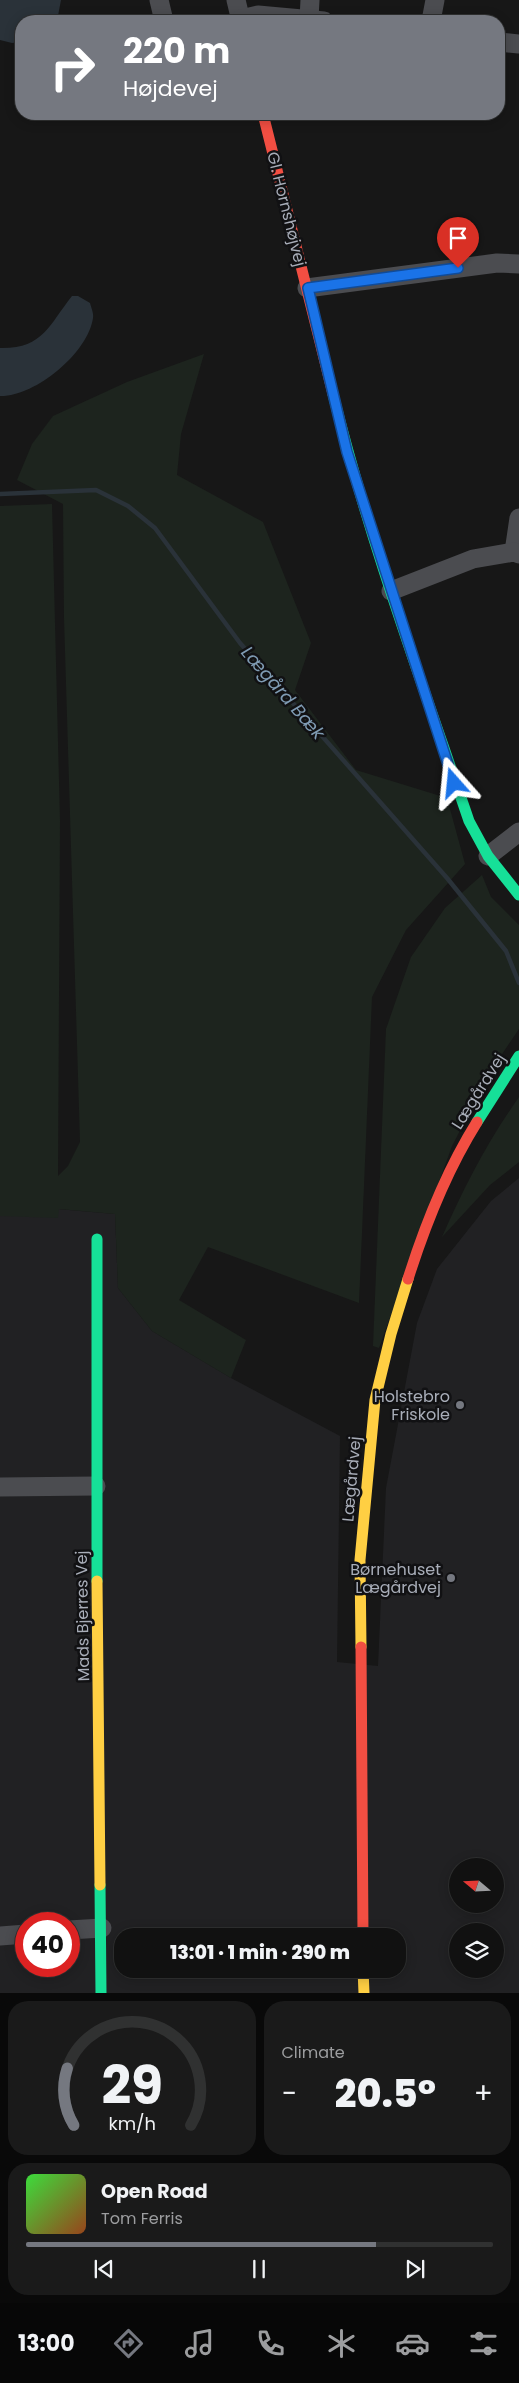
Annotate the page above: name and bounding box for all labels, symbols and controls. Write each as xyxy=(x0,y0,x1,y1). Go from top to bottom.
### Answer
text: 220 m xyxy=(123,26,230,75)
icon: right xyxy=(40,35,105,100)
text: Højdevej xyxy=(123,73,218,104)
street label: Gl. Hornshøjvej xyxy=(261,149,312,269)
pin xyxy=(437,217,479,268)
icon: arrive xyxy=(444,224,472,252)
water label: Lægård Bæk xyxy=(236,641,331,745)
position arrow xyxy=(427,756,479,808)
street label: Lægårdvej xyxy=(446,1049,511,1134)
place label: Holstebro Friskole xyxy=(374,1385,450,1426)
marker: Holstebro Friskole xyxy=(454,1399,466,1411)
street label: Lægårdvej xyxy=(336,1435,367,1523)
street label: Mads Bjerres Vej xyxy=(70,1550,95,1682)
place label: Børnehuset Lægårdvej xyxy=(350,1558,441,1599)
marker: Børnehuset Lægårdvej xyxy=(445,1572,457,1584)
north arrow xyxy=(449,1858,504,1912)
map controls xyxy=(449,1858,504,1978)
speed limit sign: 40 xyxy=(15,1912,80,1977)
button: layers xyxy=(449,1923,504,1978)
text: 13:01 · 1 min · 290 m xyxy=(170,1939,350,1966)
text: Climate xyxy=(282,2041,345,2064)
text: 29 xyxy=(101,2049,163,2122)
text: 20.5° xyxy=(335,2067,436,2120)
text: − xyxy=(282,2074,297,2113)
text: + xyxy=(474,2074,493,2113)
text: km/h xyxy=(108,2111,156,2136)
text: Open Road xyxy=(101,2178,208,2205)
text: Tom Ferris xyxy=(101,2207,183,2230)
icon: previous xyxy=(90,2255,118,2283)
icon: pause xyxy=(245,2255,273,2283)
icon: next xyxy=(401,2255,429,2283)
icon: directions xyxy=(111,2326,146,2361)
icon: music xyxy=(182,2326,217,2361)
icon: phone xyxy=(253,2326,288,2361)
icon: climate xyxy=(324,2326,359,2361)
icon: car xyxy=(395,2326,430,2361)
icon: filters xyxy=(466,2326,501,2361)
text: 13:00 xyxy=(18,2328,75,2359)

